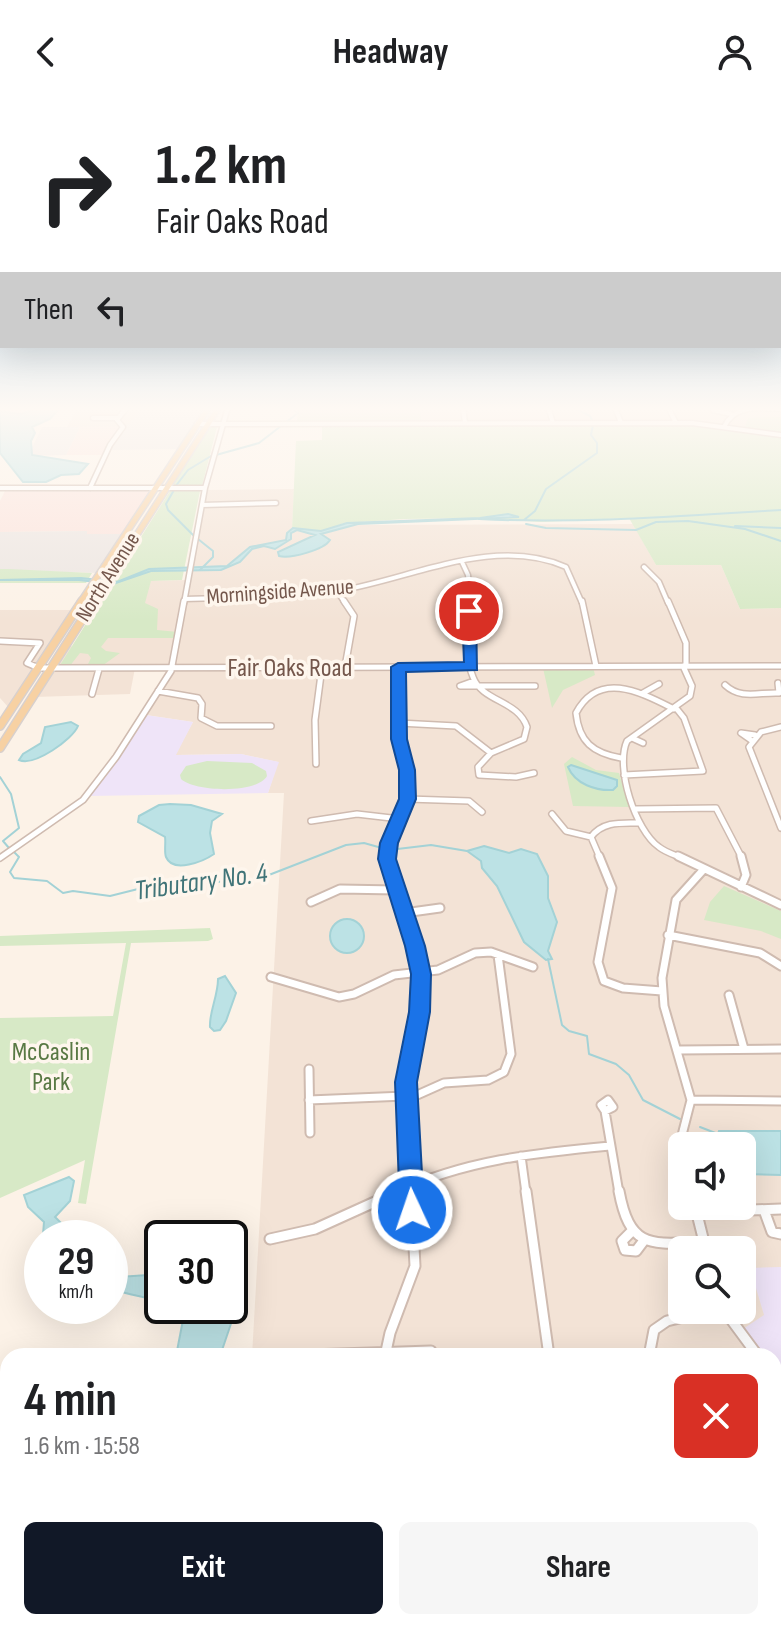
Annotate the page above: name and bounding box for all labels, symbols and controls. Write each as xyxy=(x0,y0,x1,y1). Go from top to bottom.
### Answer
icon: back xyxy=(24,30,68,74)
icon: person xyxy=(713,30,757,74)
text: Headway xyxy=(333,31,448,74)
text: 1.2 km xyxy=(156,133,287,200)
icon: right xyxy=(24,136,128,240)
text: Fair Oaks Road xyxy=(156,201,329,244)
icon: left xyxy=(90,288,134,332)
text: Then xyxy=(24,292,74,328)
street label: North Avenue xyxy=(70,527,146,627)
street label: Morningside Avenue xyxy=(205,573,355,611)
pin xyxy=(435,577,503,645)
icon: arrive xyxy=(447,589,491,633)
street label: Fair Oaks Road xyxy=(228,653,352,684)
water label: Tributary No. 4 xyxy=(133,856,270,908)
park label: McCaslin Park xyxy=(12,1037,90,1098)
map controls xyxy=(668,1132,756,1324)
button: sound xyxy=(668,1132,756,1220)
position arrow xyxy=(370,1168,454,1252)
speed limit sign: 30 xyxy=(144,1220,248,1324)
button: search xyxy=(668,1236,756,1324)
text: 29 xyxy=(58,1238,94,1286)
text: km/h xyxy=(59,1280,93,1304)
text: 4 min xyxy=(24,1372,117,1429)
button: close xyxy=(674,1374,758,1458)
text: 1.6 km · 15:58 xyxy=(24,1431,140,1462)
button: Exit xyxy=(24,1522,383,1614)
button: Share xyxy=(399,1522,758,1614)

